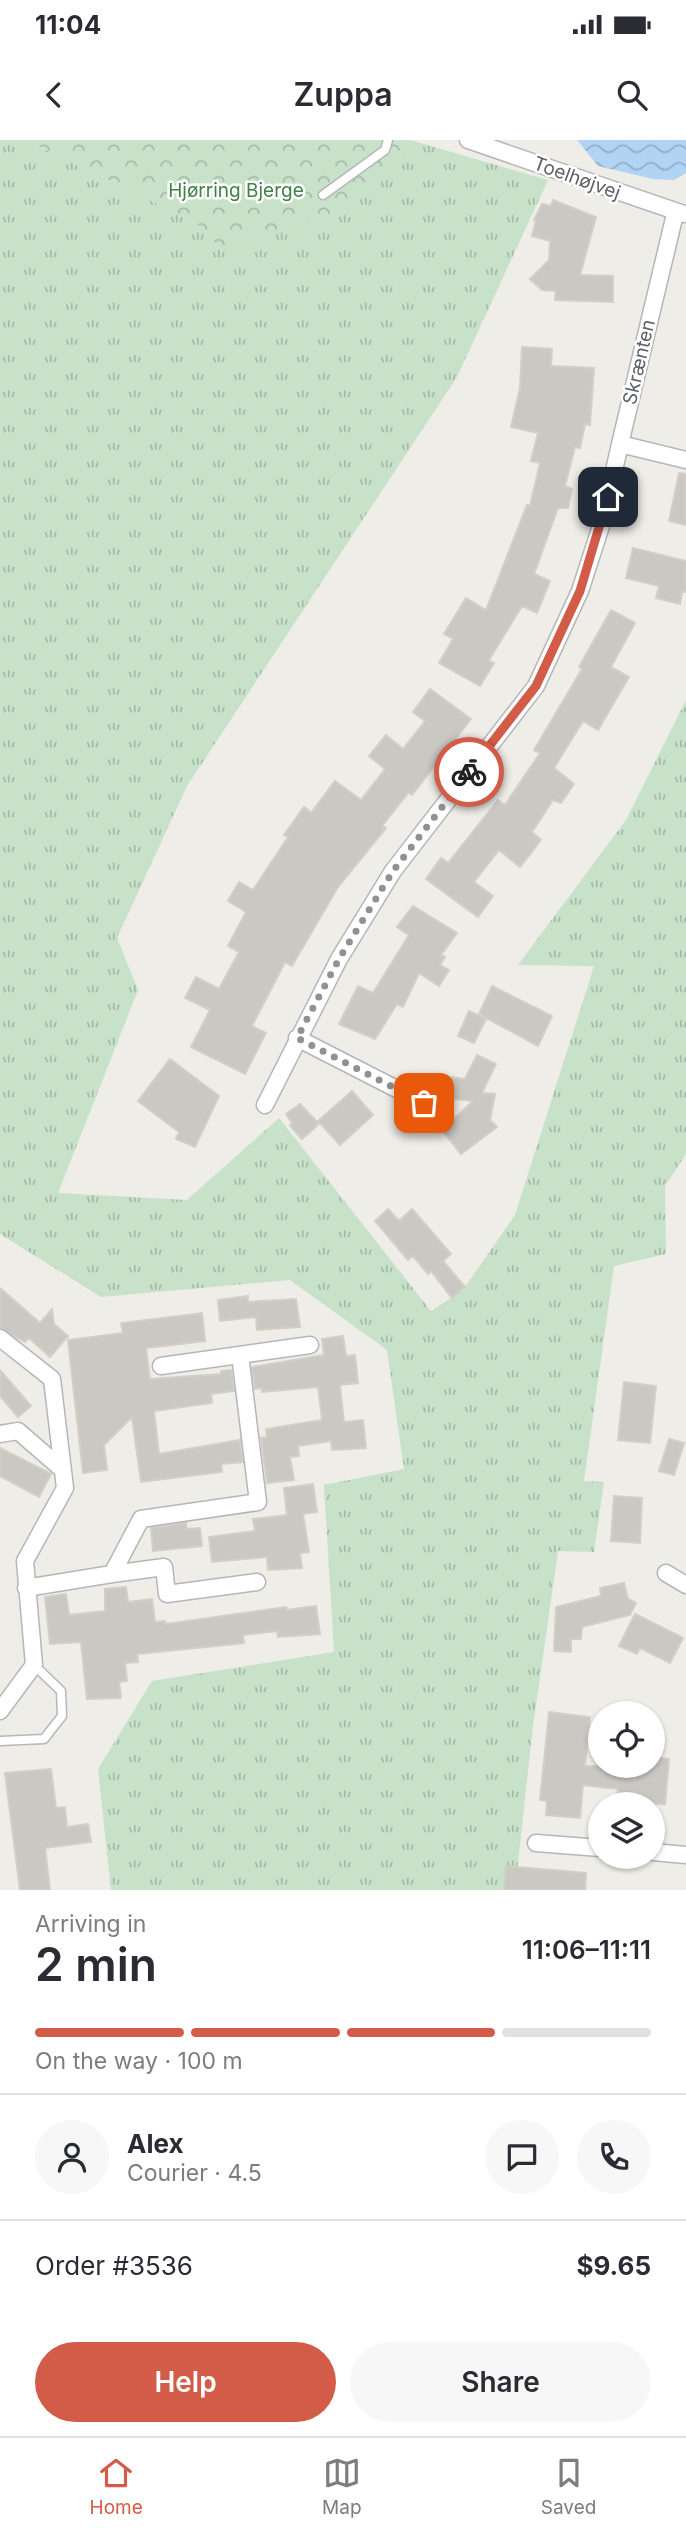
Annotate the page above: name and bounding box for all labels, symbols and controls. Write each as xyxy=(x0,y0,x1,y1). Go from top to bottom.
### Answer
text: 11:04 xyxy=(35,9,101,40)
text: Zuppa xyxy=(293,75,393,114)
icon: back xyxy=(35,76,73,114)
icon: search xyxy=(613,76,651,114)
street label: Toelhøjvej xyxy=(530,152,624,204)
park label: Hjørring Bjerge xyxy=(168,179,304,202)
street label: Skrænten xyxy=(618,317,660,407)
pin xyxy=(578,467,638,527)
icon: home xyxy=(589,478,627,516)
courier xyxy=(434,737,504,807)
icon: bike xyxy=(450,753,488,791)
pin xyxy=(394,1073,454,1133)
icon: bag xyxy=(405,1084,443,1122)
map controls xyxy=(588,1701,665,1869)
button: locate xyxy=(588,1701,665,1778)
button: layers xyxy=(588,1792,665,1869)
text: Arriving in xyxy=(35,1910,146,1938)
text: 11:06–11:11 xyxy=(522,1934,651,1965)
text: 2 min xyxy=(35,1936,157,1992)
text: On the way · 100 m xyxy=(35,2047,243,2075)
button: person xyxy=(35,2120,109,2194)
button: chat xyxy=(485,2120,559,2194)
button: phone xyxy=(577,2120,651,2194)
text: Alex xyxy=(127,2128,184,2159)
text: Courier · 4.5 xyxy=(127,2159,262,2187)
text: Order #3536 xyxy=(35,2250,193,2281)
text: $9.65 xyxy=(576,2250,651,2281)
button: Help xyxy=(35,2342,336,2422)
button: Share xyxy=(350,2342,651,2422)
tab: Home xyxy=(90,2454,143,2519)
tab: Map xyxy=(322,2454,362,2519)
tab: Saved xyxy=(541,2454,596,2519)

